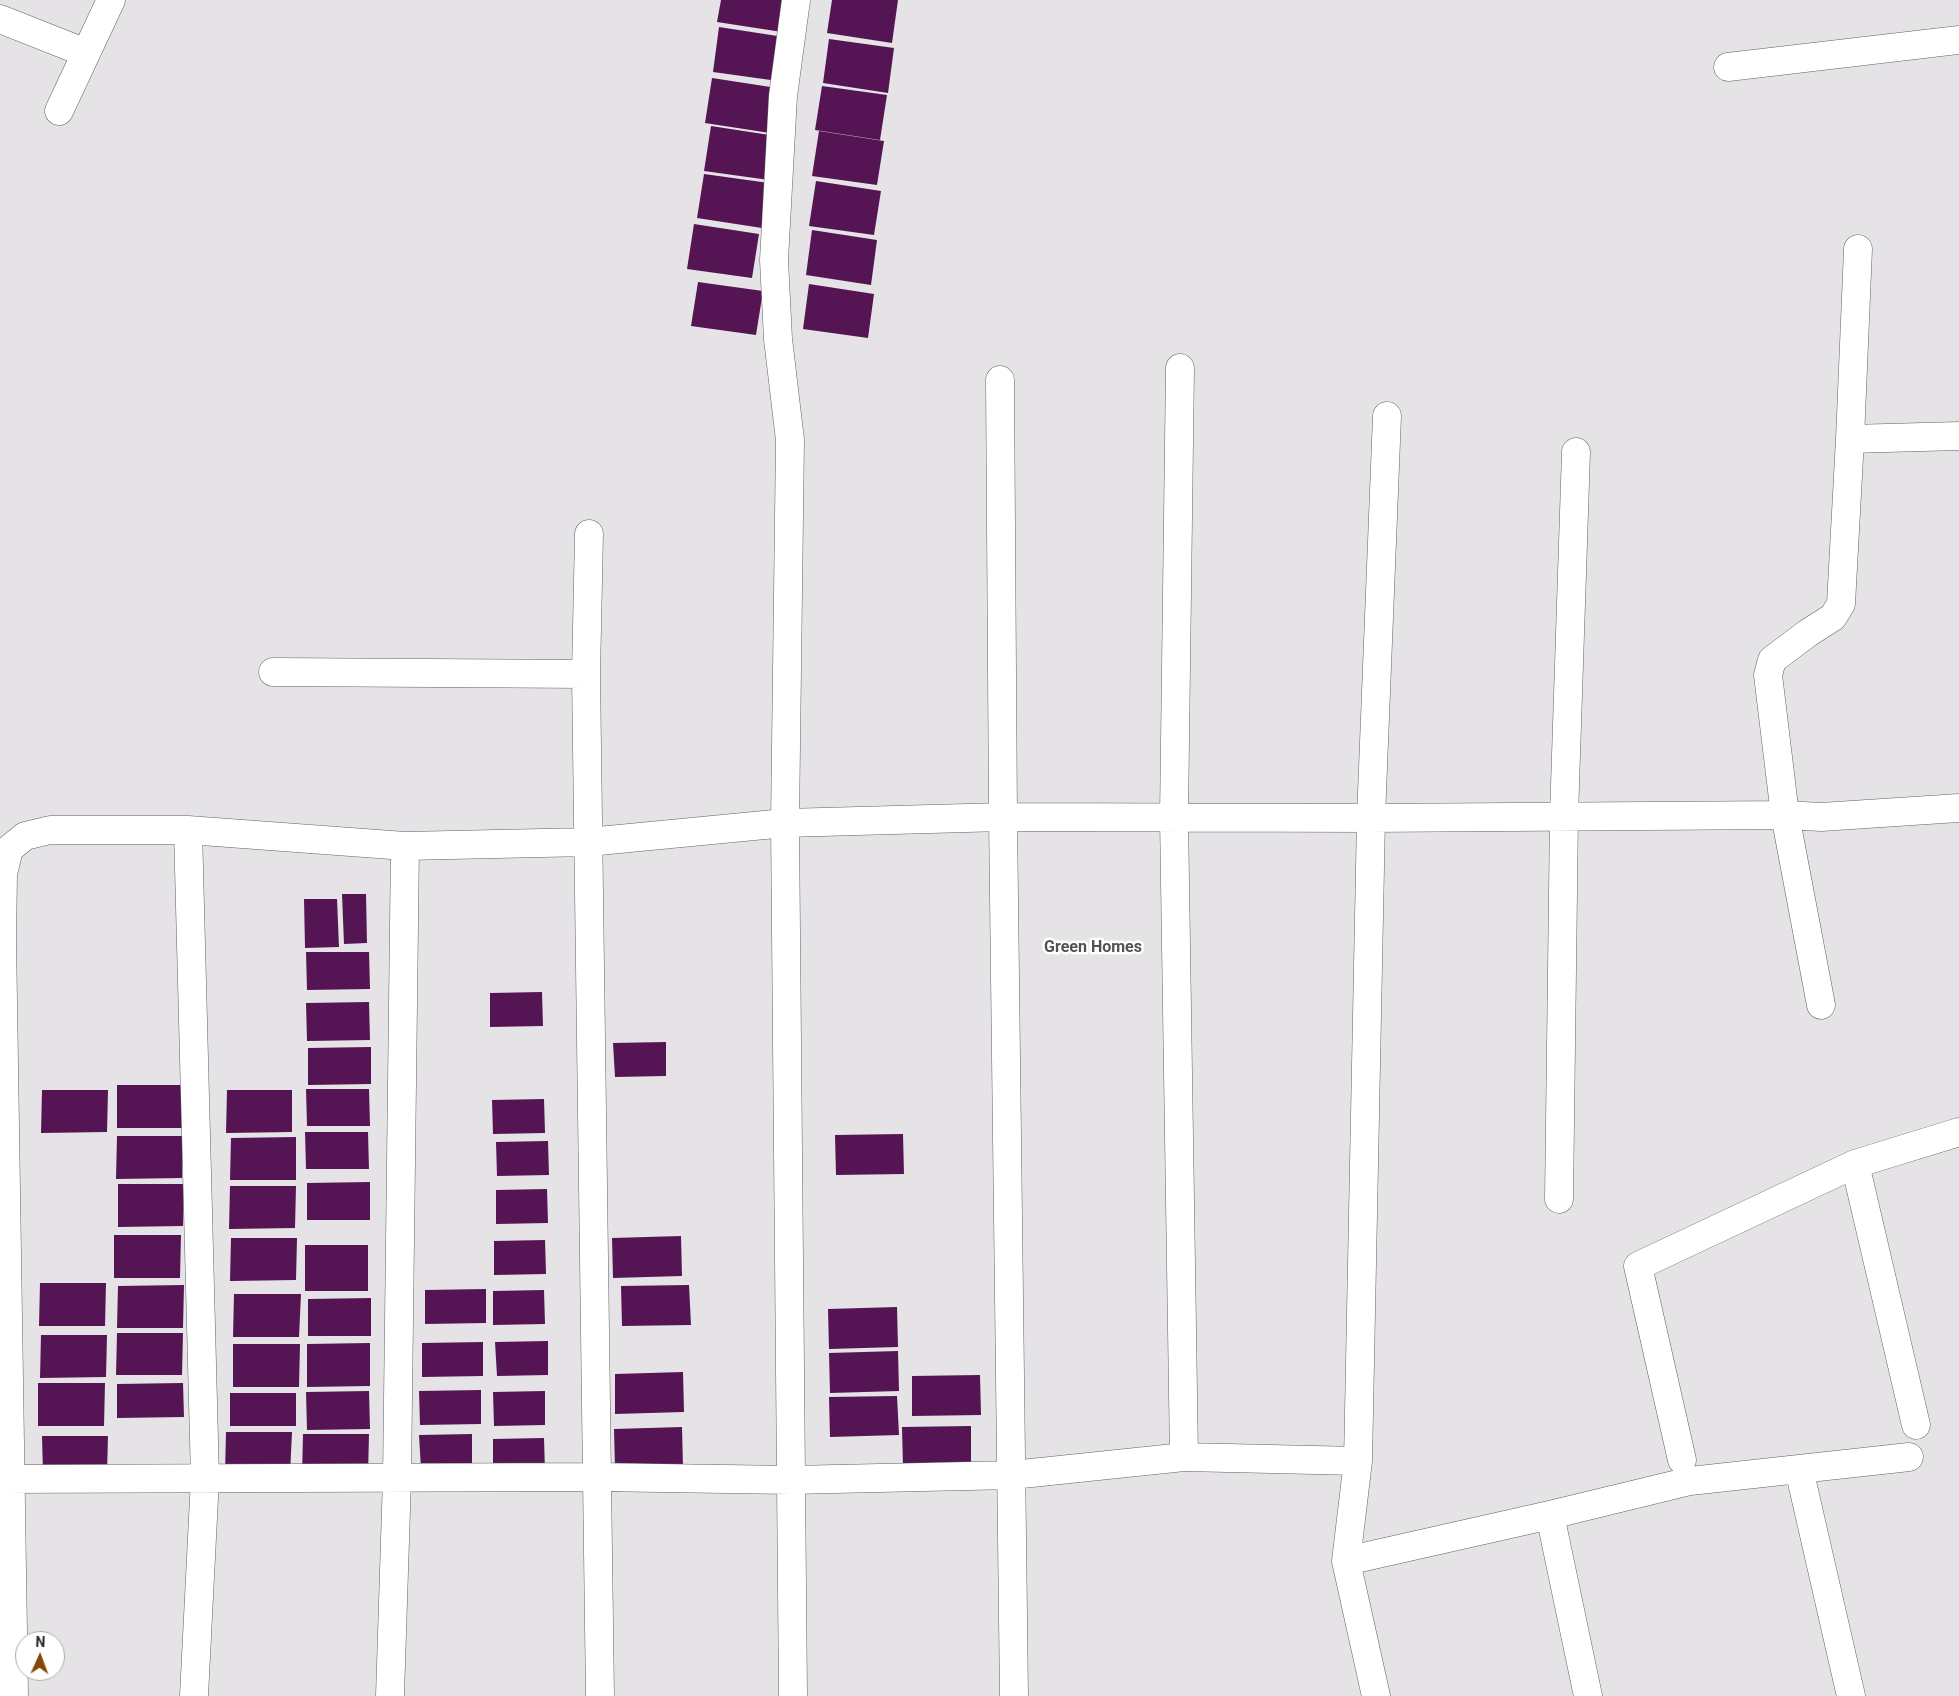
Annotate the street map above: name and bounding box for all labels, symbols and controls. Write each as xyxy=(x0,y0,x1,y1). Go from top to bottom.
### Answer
district label: Green Homes xyxy=(1044,938,1142,958)
north arrow xyxy=(15,1631,65,1681)
text: N xyxy=(35,1634,46,1650)

